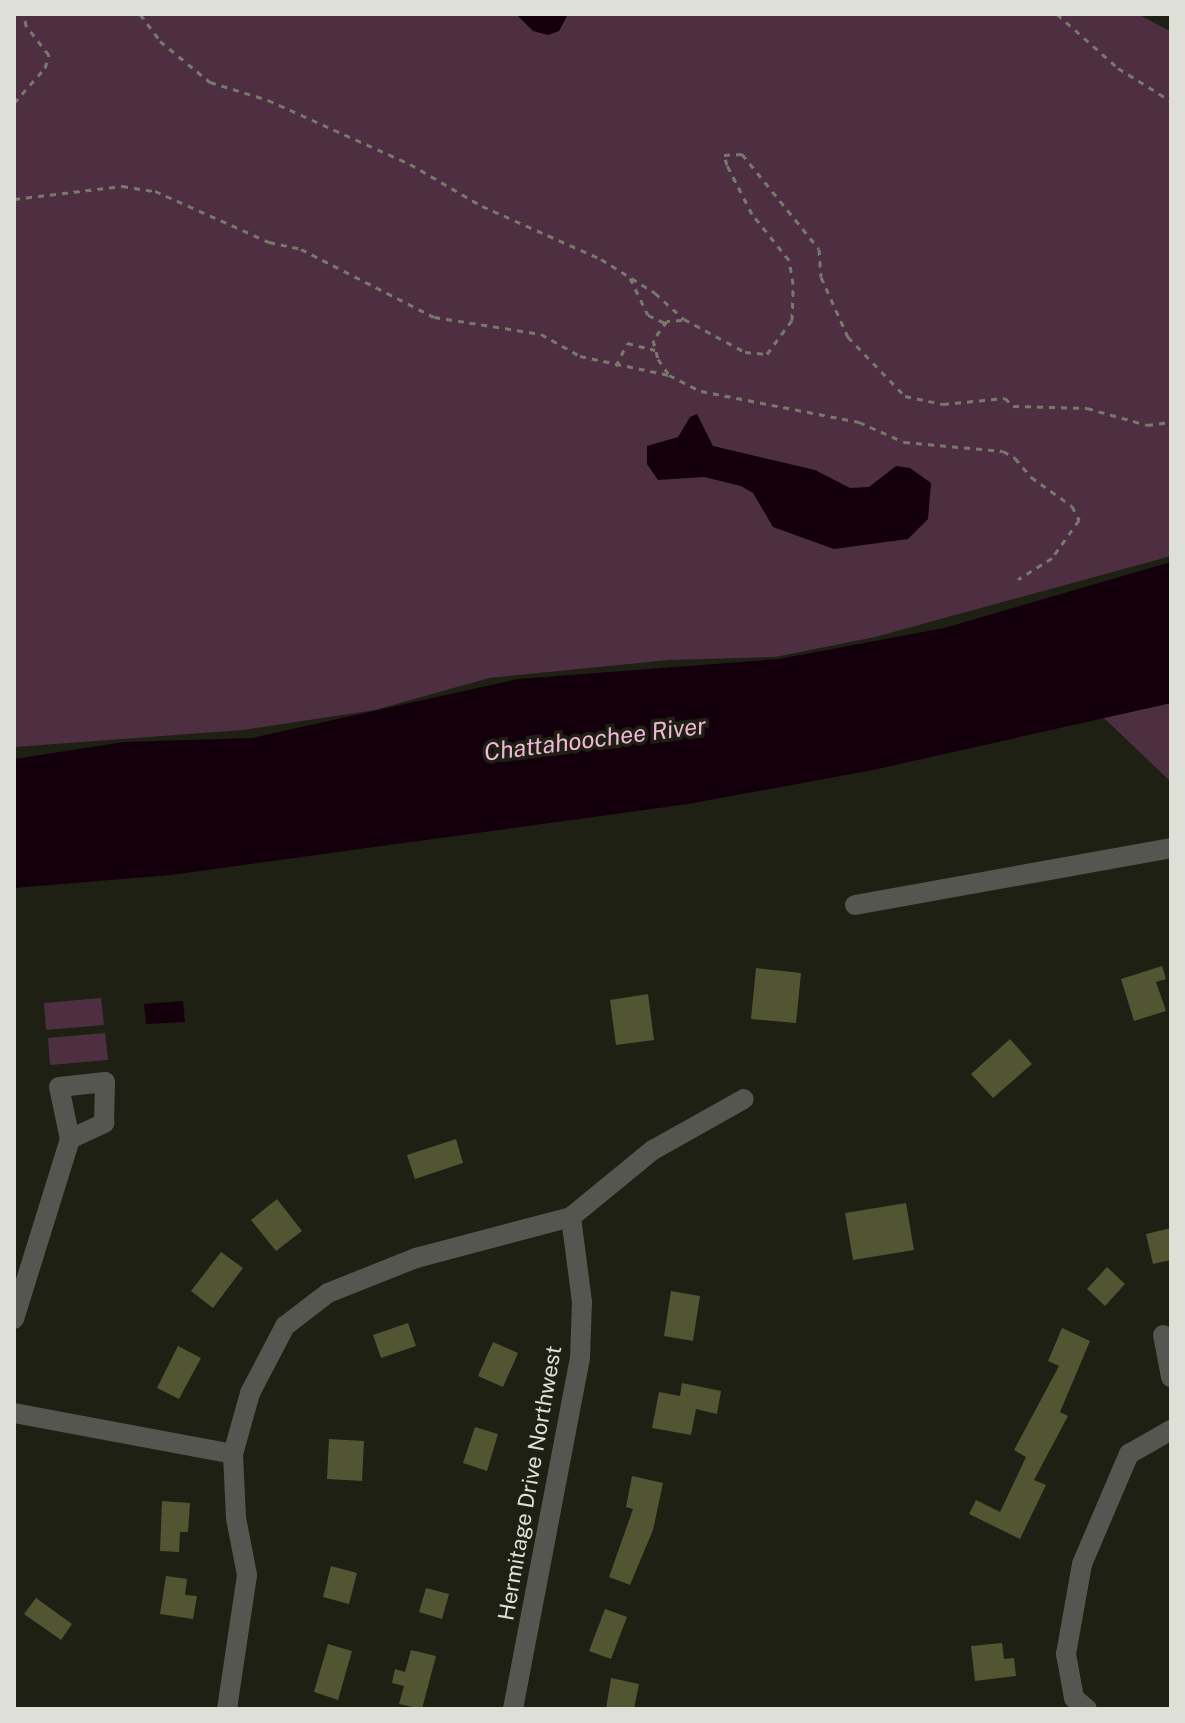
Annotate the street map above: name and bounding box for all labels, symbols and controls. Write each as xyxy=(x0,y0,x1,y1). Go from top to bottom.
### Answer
water label: Chattahoochee River xyxy=(482,711,708,767)
street label: Hermitage Drive Northwest xyxy=(493,1343,567,1623)

